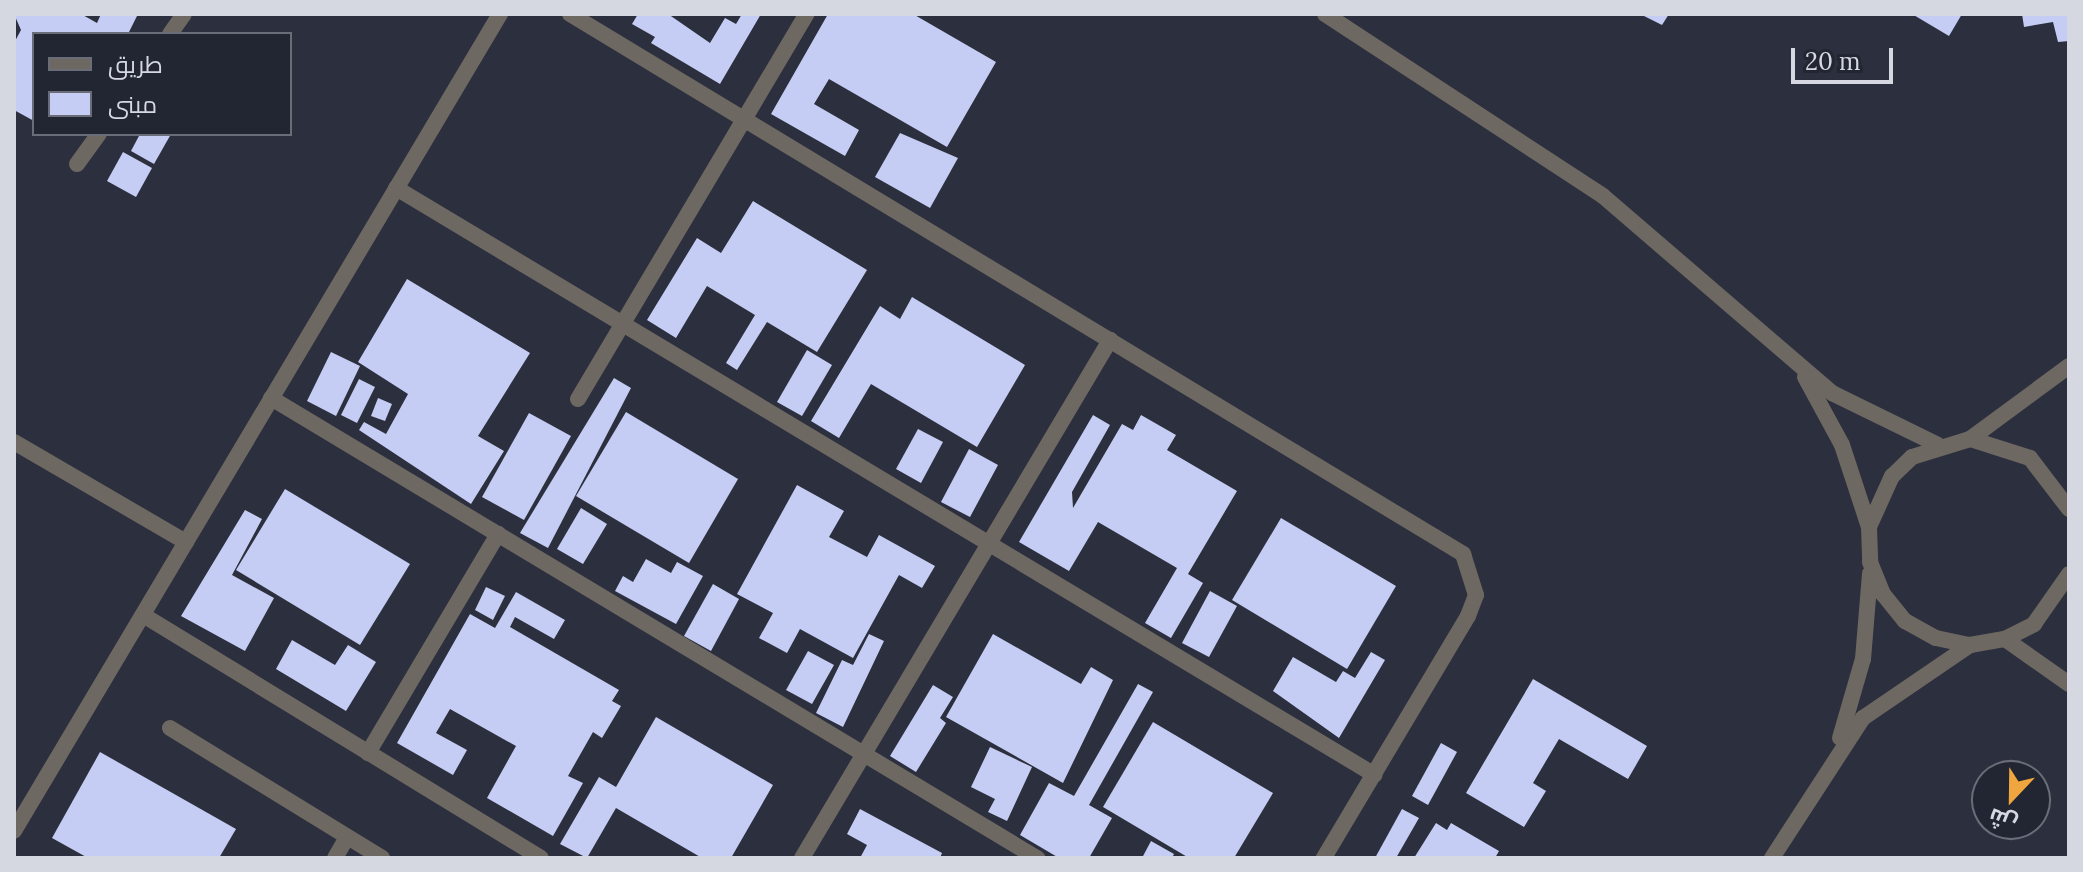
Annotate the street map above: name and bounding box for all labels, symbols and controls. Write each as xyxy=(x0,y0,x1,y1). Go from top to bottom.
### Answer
legend xyxy=(32,32,292,136)
scale bar xyxy=(1795,32,1897,82)
text: 20 m xyxy=(1805,46,1861,77)
text: طريق xyxy=(108,49,163,80)
text: مبنى xyxy=(108,89,157,120)
north arrow xyxy=(1971,760,2051,840)
text: ش xyxy=(1984,802,2021,839)

